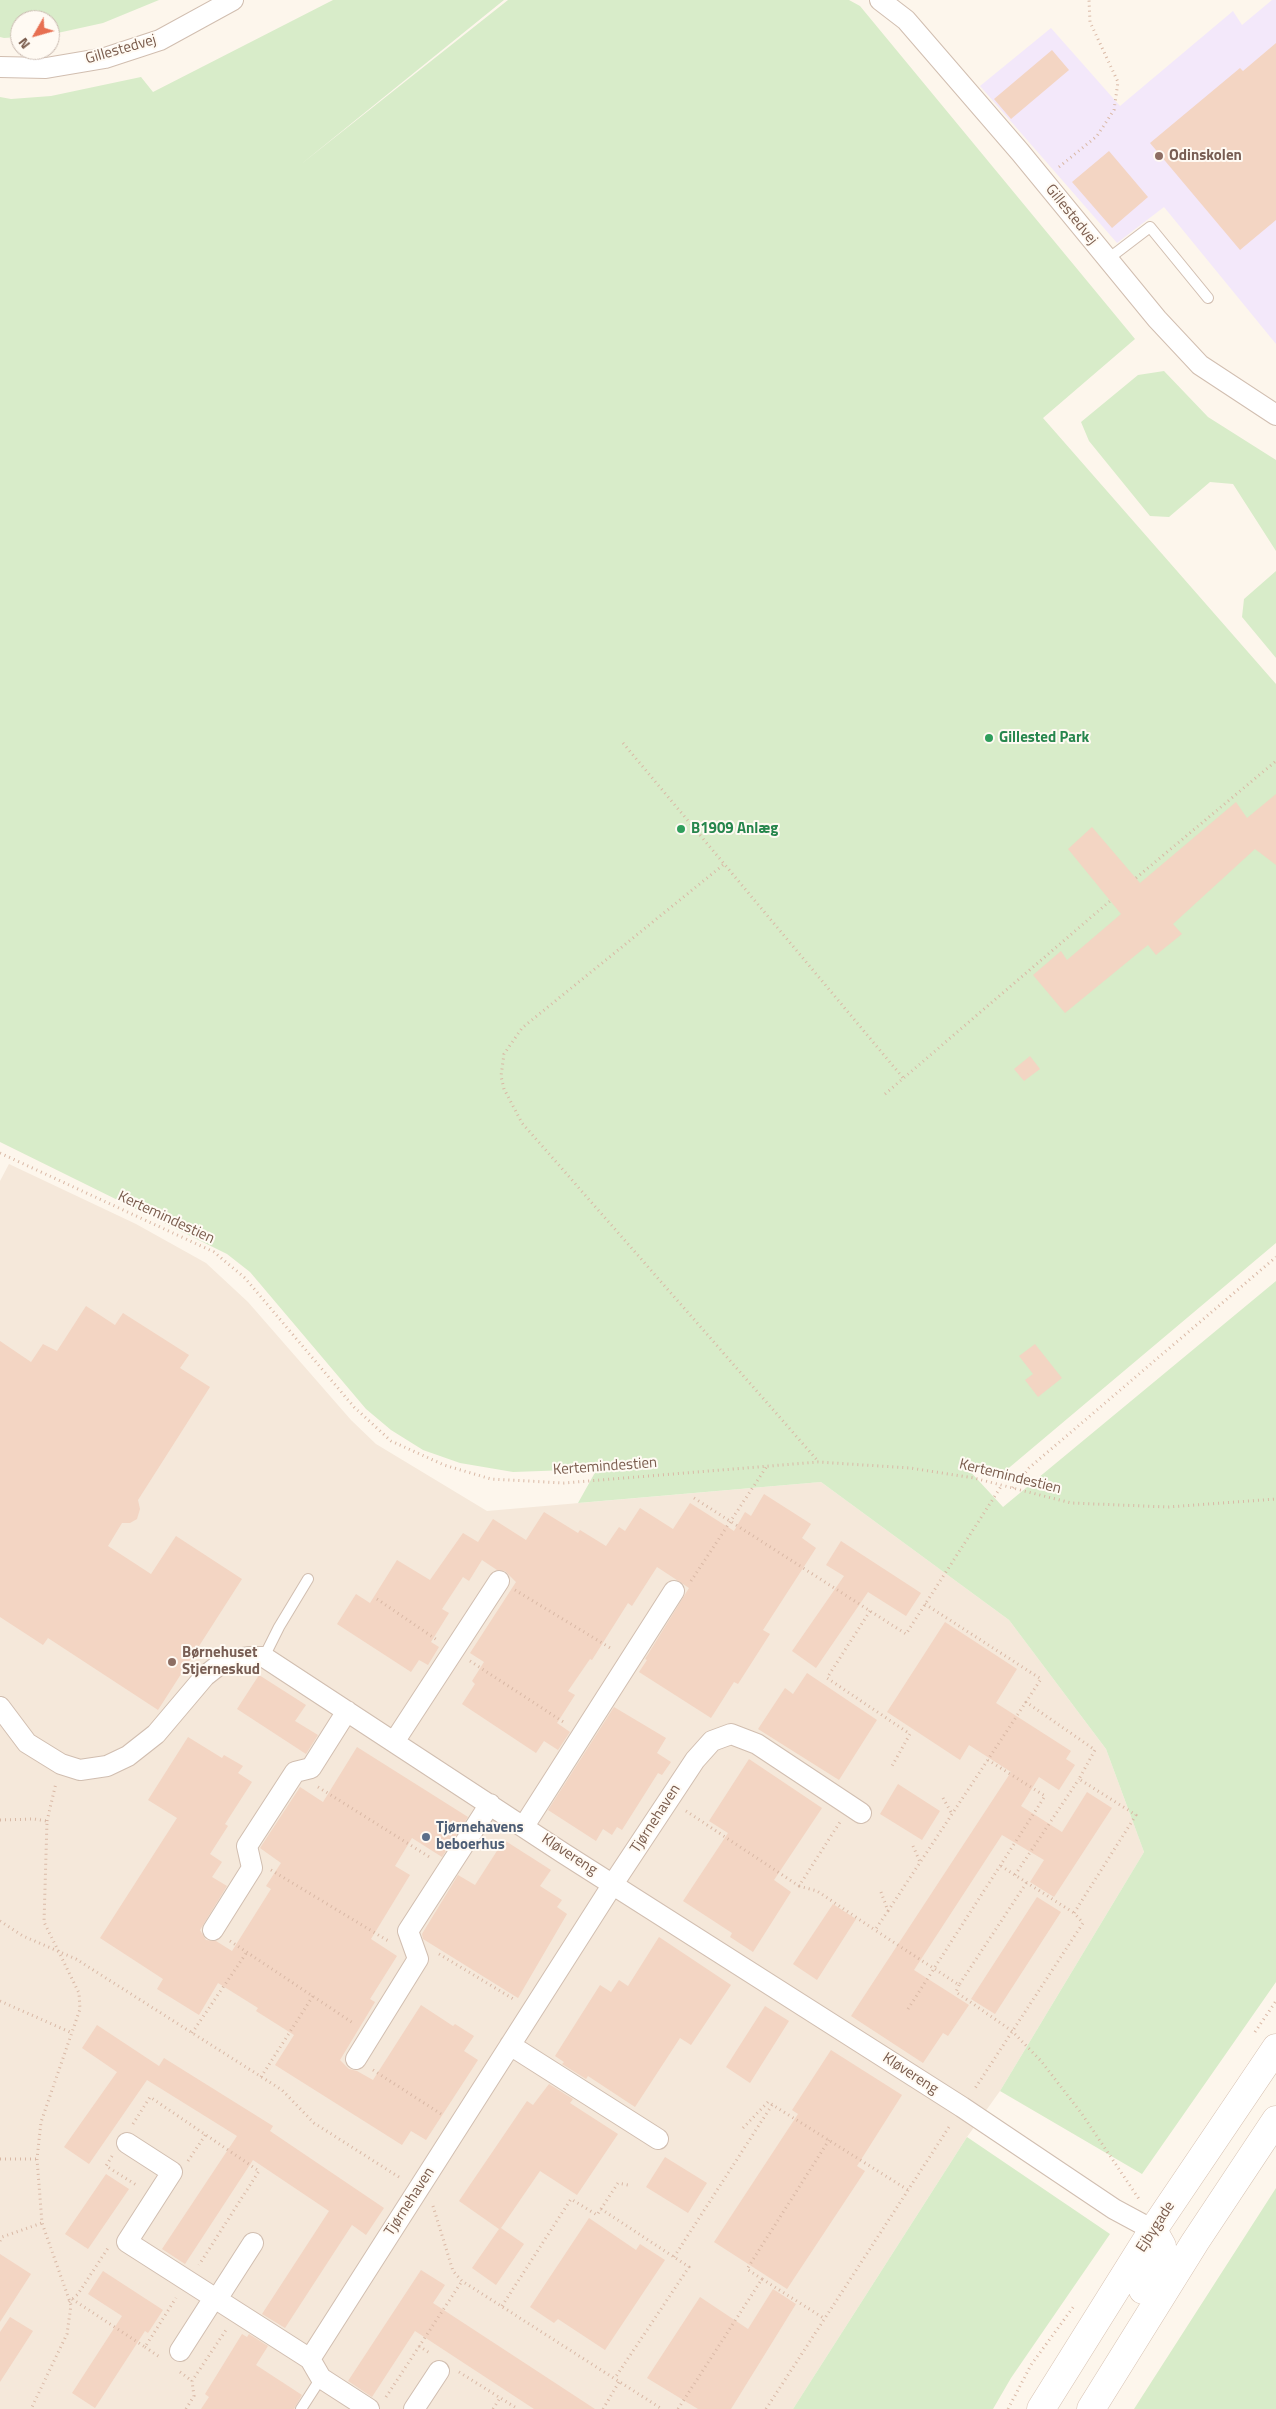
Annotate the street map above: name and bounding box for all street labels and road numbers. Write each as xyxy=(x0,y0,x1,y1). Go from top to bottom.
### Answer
street label: Gillestedvej xyxy=(84,31,158,69)
street label: Gillestedvej xyxy=(1041,181,1101,249)
street label: Kertemindestien xyxy=(115,1188,217,1248)
street label: Kertemindestien xyxy=(552,1454,658,1480)
street label: Kertemindestien xyxy=(957,1456,1063,1498)
street label: Tjørnehaven xyxy=(627,1781,685,1857)
street label: Kløvereng xyxy=(538,1830,600,1880)
street label: Kløvereng xyxy=(879,2049,941,2099)
street label: Tjørnehaven xyxy=(381,2164,439,2240)
street label: Ejbygade xyxy=(1133,2198,1179,2256)

